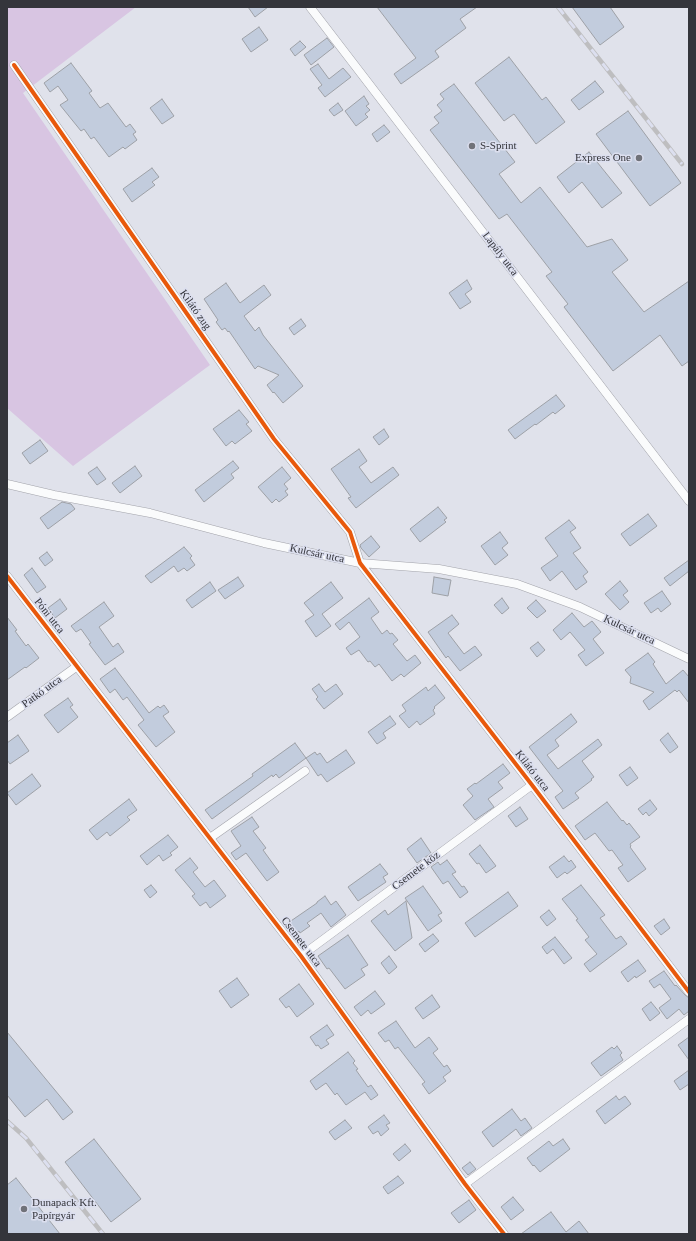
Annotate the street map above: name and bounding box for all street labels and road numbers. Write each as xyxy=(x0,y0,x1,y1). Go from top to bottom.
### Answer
street label: Lapály utca xyxy=(479,229,521,279)
street label: Kilátó zug xyxy=(176,287,214,333)
street label: Kulcsár utca xyxy=(289,542,345,566)
street label: Póni utca xyxy=(31,596,67,636)
street label: Kulcsár utca xyxy=(601,612,657,648)
street label: Patkó utca xyxy=(19,673,65,711)
street label: Kilátó utca xyxy=(512,748,552,794)
street label: Csemete köz xyxy=(389,849,443,893)
street label: Csemete utca xyxy=(278,914,324,970)

